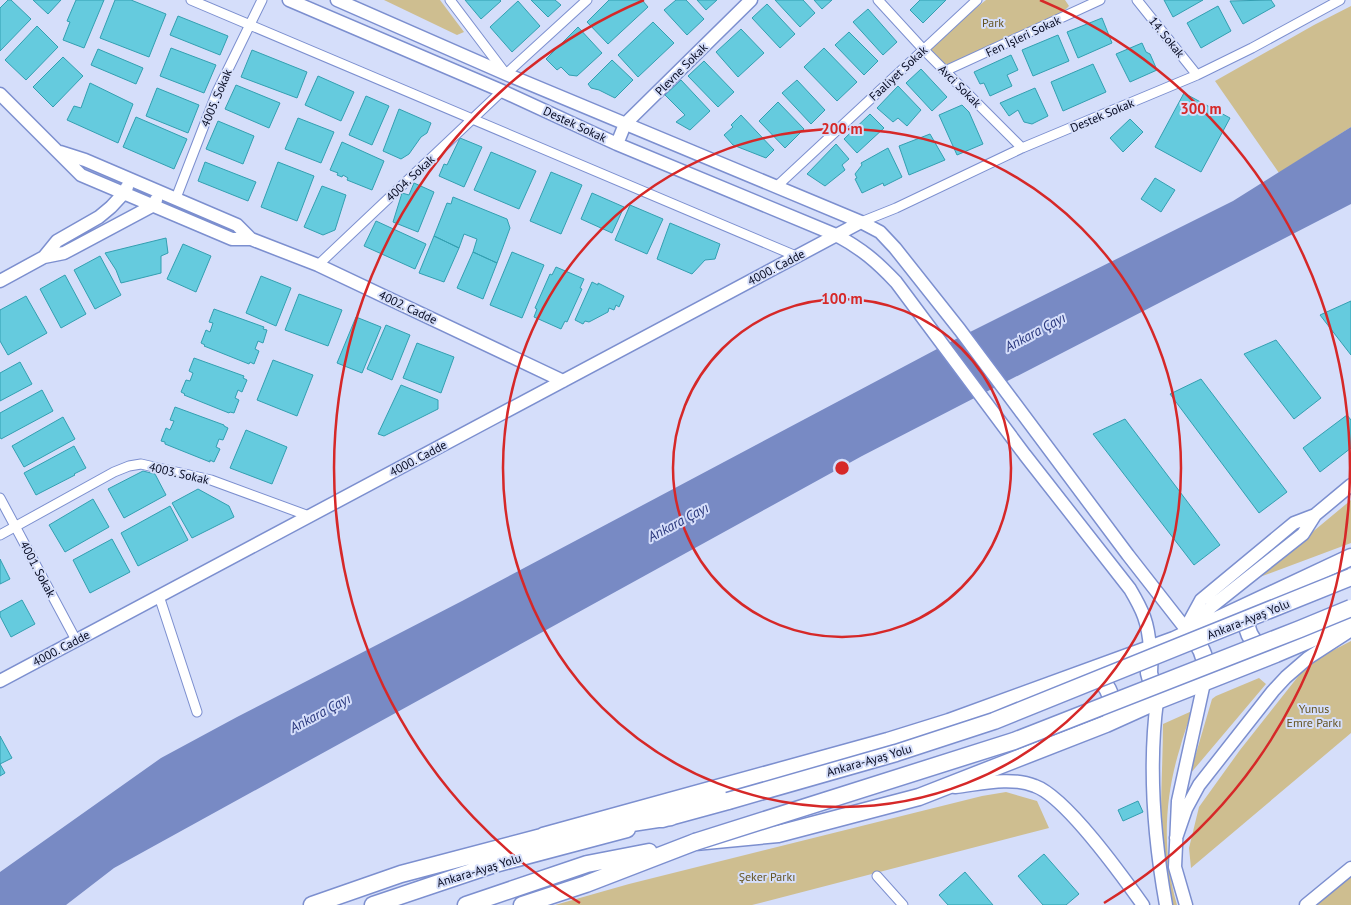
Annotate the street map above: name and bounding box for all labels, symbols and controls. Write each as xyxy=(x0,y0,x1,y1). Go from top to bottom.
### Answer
street label: Fen İşleri Sokak xyxy=(983,12,1063,60)
street label: 14. Sokak xyxy=(1146,14,1188,61)
park label: Park xyxy=(982,15,1004,30)
street label: Plevne Sokak xyxy=(652,39,711,98)
street label: Faaliyet Sokak xyxy=(866,42,930,104)
street label: Avci Sokak xyxy=(935,61,985,111)
street label: 4005. Sokak xyxy=(197,67,235,129)
street label: Destek Sokak xyxy=(1068,95,1136,135)
text: 300 m xyxy=(1180,99,1222,118)
street label: Destek Sokak xyxy=(541,103,609,145)
text: 200 m xyxy=(821,119,863,138)
street label: 4004. Sokak xyxy=(382,151,438,204)
street label: 4000. Cadde xyxy=(745,246,807,288)
street label: 4002. Cadde xyxy=(376,287,440,327)
text: 100 m xyxy=(821,289,863,308)
water label: Ankara Çayı xyxy=(1000,308,1069,356)
street label: 4000. Cadde xyxy=(387,437,449,479)
street label: 4003. Sokak xyxy=(147,459,211,487)
centre of rings xyxy=(833,459,851,477)
water label: Ankara Çayı xyxy=(643,498,712,546)
street label: 4001. Sokak xyxy=(17,538,59,600)
street label: Ankara-Ayaş Yolu xyxy=(1205,596,1291,642)
street label: 4000. Cadde xyxy=(30,627,92,669)
water label: Ankara Çayı xyxy=(285,689,354,737)
park label: Yunus Emre Parkı xyxy=(1287,701,1341,730)
street label: Ankara-Ayaş Yolu xyxy=(825,741,913,779)
street label: Ankara-Ayaş Yolu xyxy=(435,850,523,890)
park label: Şeker Parkı xyxy=(739,869,795,884)

